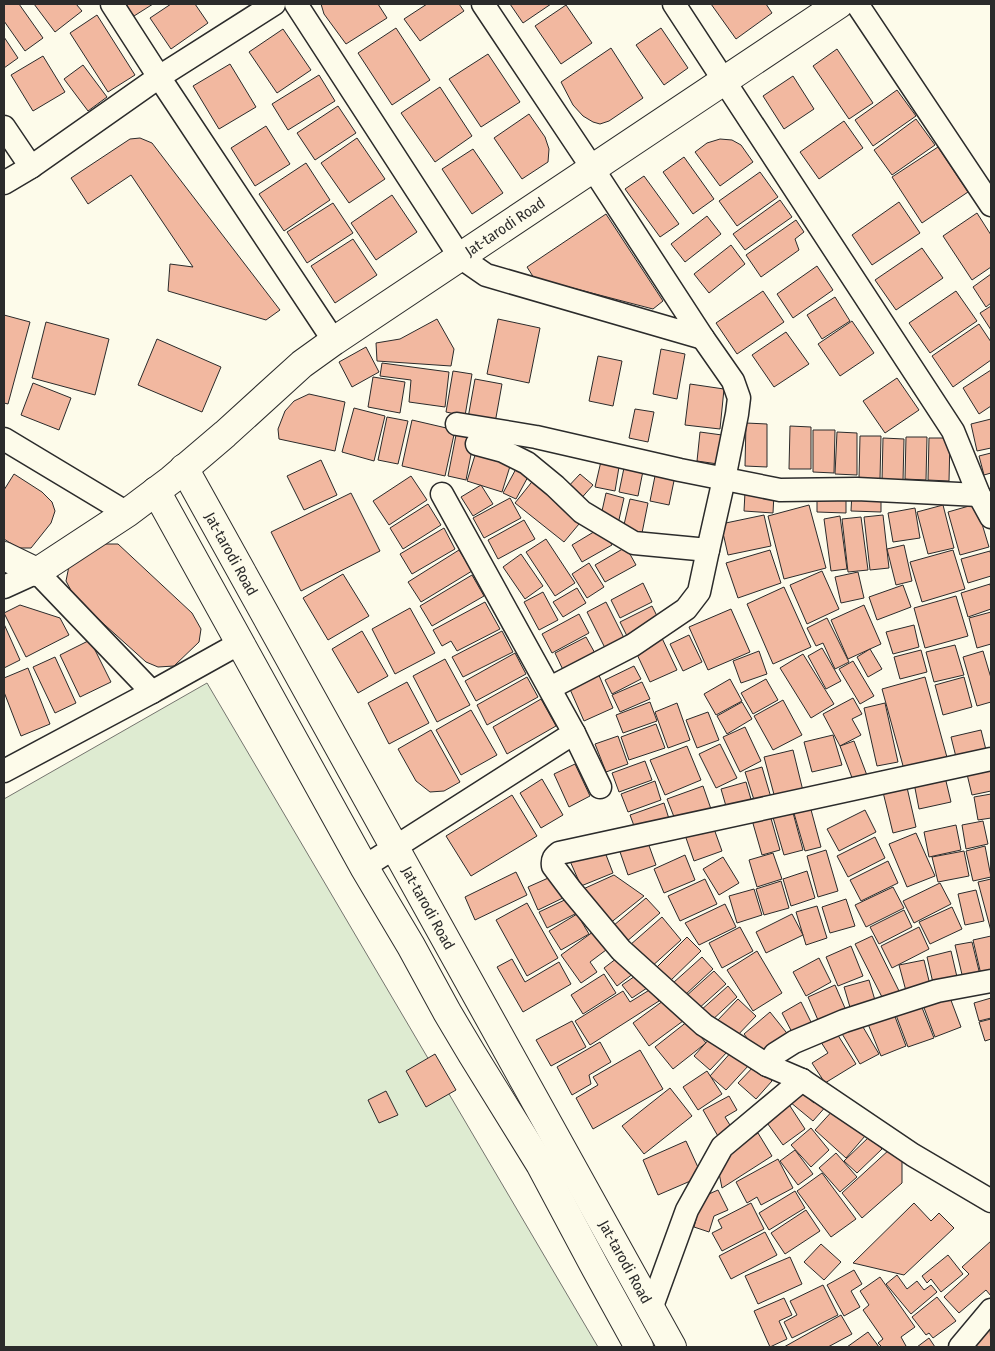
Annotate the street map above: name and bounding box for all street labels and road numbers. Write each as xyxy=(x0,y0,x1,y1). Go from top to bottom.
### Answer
street label: Jat-tarodi Road xyxy=(462,194,548,260)
street label: Jat-tarodi Road xyxy=(201,509,261,599)
street label: Jat-tarodi Road xyxy=(398,863,458,953)
street label: Jat-tarodi Road xyxy=(595,1217,655,1307)

